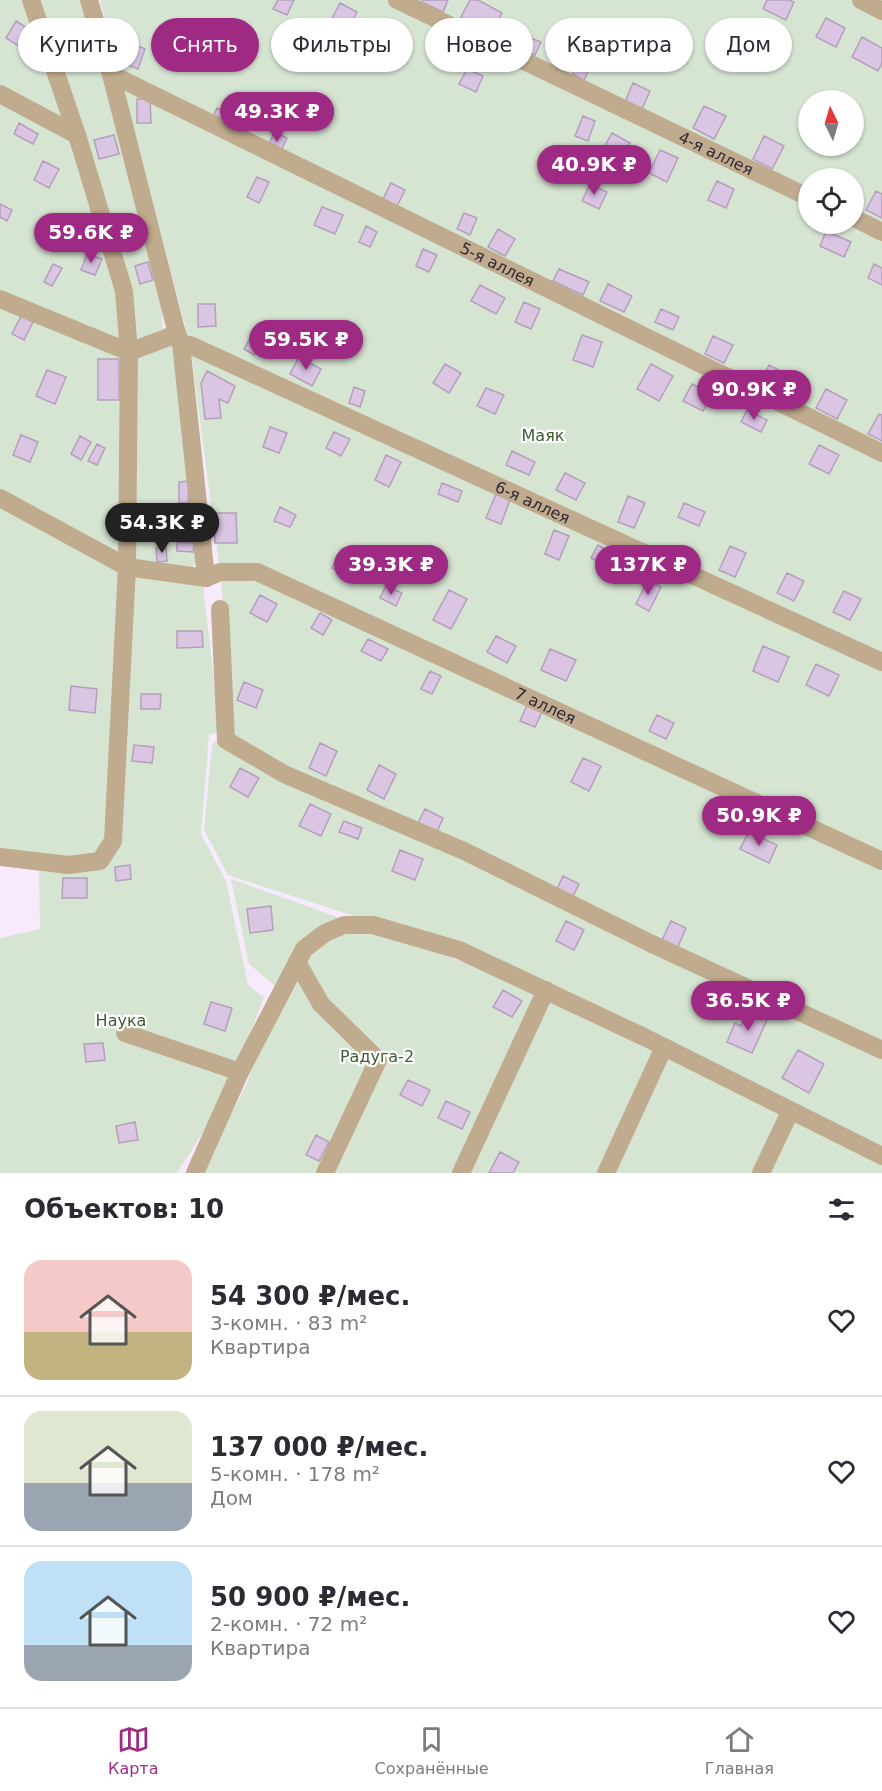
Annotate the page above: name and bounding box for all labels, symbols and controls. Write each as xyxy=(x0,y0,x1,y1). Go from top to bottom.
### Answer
chip: Купить xyxy=(18,18,139,72)
chip: Снять xyxy=(151,18,259,72)
chip: Фильтры xyxy=(271,18,413,72)
chip: Новое xyxy=(425,18,533,72)
chip: Квартира xyxy=(545,18,693,72)
chip: Дом xyxy=(705,18,792,72)
north arrow xyxy=(798,90,864,156)
map controls xyxy=(798,90,864,234)
pin: 49.3K ₽ xyxy=(222,92,332,143)
text: 49.3K ₽ xyxy=(234,99,320,123)
street label: 4-я аллея xyxy=(676,127,757,179)
pin: 40.9K ₽ xyxy=(539,145,649,196)
text: 40.9K ₽ xyxy=(551,152,637,176)
button: locate xyxy=(798,168,864,234)
pin: 59.6K ₽ xyxy=(36,213,146,264)
text: 59.6K ₽ xyxy=(48,220,134,244)
street label: 5-я аллея xyxy=(457,238,538,290)
pin: 59.5K ₽ xyxy=(251,320,361,371)
text: 59.5K ₽ xyxy=(263,327,349,351)
pin: 90.9K ₽ xyxy=(699,370,809,421)
text: 90.9K ₽ xyxy=(711,377,797,401)
park label: Маяк xyxy=(522,426,565,445)
street label: 6-я аллея xyxy=(492,477,573,527)
pin: 54.3K ₽ xyxy=(107,503,217,554)
text: 54.3K ₽ xyxy=(119,510,205,534)
pin: 39.3K ₽ xyxy=(336,545,446,596)
pin: 137K ₽ xyxy=(599,545,697,596)
text: 39.3K ₽ xyxy=(348,552,434,576)
text: 137K ₽ xyxy=(609,552,687,576)
street label: 7 аллея xyxy=(512,683,579,728)
pin: 50.9K ₽ xyxy=(704,796,814,847)
text: 50.9K ₽ xyxy=(716,803,802,827)
pin: 36.5K ₽ xyxy=(693,981,803,1032)
text: 36.5K ₽ xyxy=(705,988,791,1012)
park label: Наука xyxy=(96,1011,146,1030)
park label: Радуга-2 xyxy=(340,1047,414,1066)
icon: filters xyxy=(825,1193,858,1226)
text: Объектов: 10 xyxy=(24,1194,224,1224)
text: 54 300 ₽/мес. xyxy=(210,1281,410,1311)
icon: home xyxy=(72,1284,144,1356)
icon: heart xyxy=(825,1304,858,1337)
text: 3-комн. · 83 m² xyxy=(210,1311,367,1335)
text: Квартира xyxy=(210,1335,311,1359)
text: 137 000 ₽/мес. xyxy=(210,1432,428,1462)
icon: home xyxy=(72,1435,144,1507)
icon: heart xyxy=(825,1455,858,1488)
text: 5-комн. · 178 m² xyxy=(210,1462,380,1486)
text: Дом xyxy=(210,1486,253,1510)
text: 50 900 ₽/мес. xyxy=(210,1582,410,1612)
icon: home xyxy=(72,1585,144,1657)
icon: heart xyxy=(825,1605,858,1638)
text: 2-комн. · 72 m² xyxy=(210,1612,367,1636)
text: Квартира xyxy=(210,1636,311,1660)
tab: Карта xyxy=(108,1723,159,1778)
tab: Сохранённые xyxy=(375,1723,489,1778)
tab: Главная xyxy=(705,1723,774,1778)

